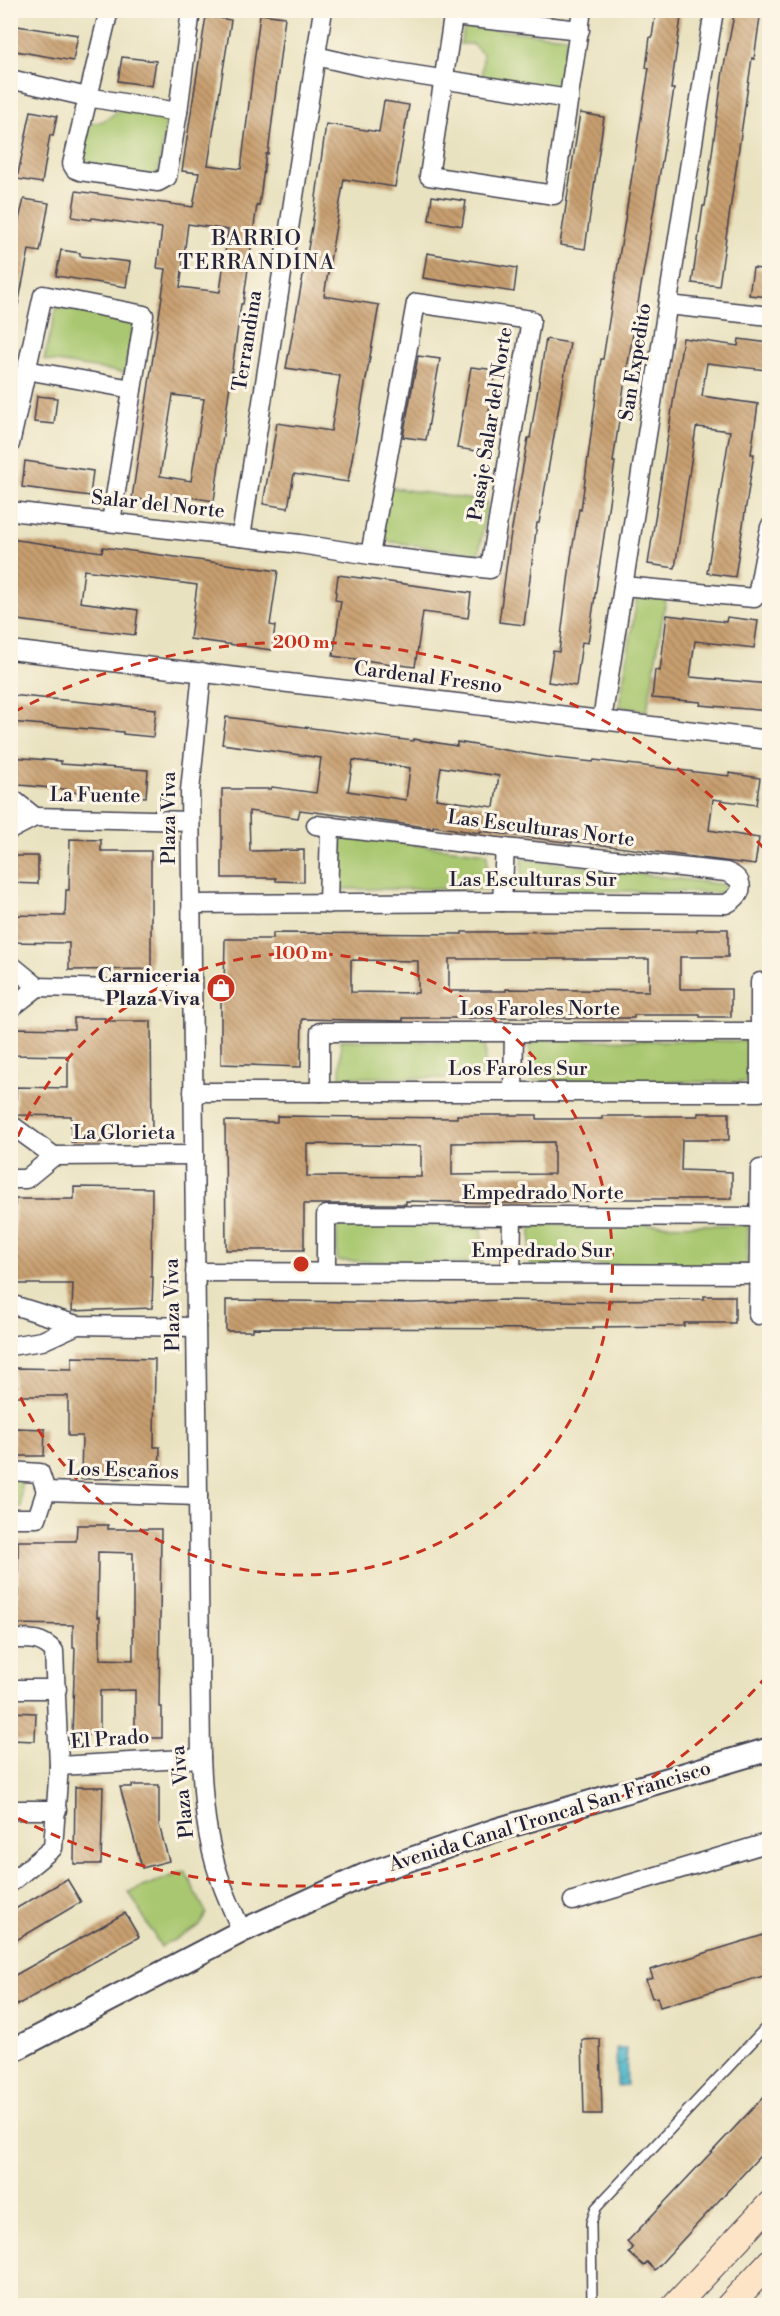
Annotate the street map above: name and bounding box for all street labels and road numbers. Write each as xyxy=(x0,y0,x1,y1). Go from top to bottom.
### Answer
street label: Terrandina xyxy=(228,288,268,393)
street label: San Expedito xyxy=(614,301,658,423)
street label: Pasaje Salar del Norte xyxy=(463,325,519,523)
street label: Salar del Norte xyxy=(90,486,226,524)
street label: Cardenal Fresno xyxy=(352,656,504,700)
street label: Plaza Viva xyxy=(157,770,182,865)
street label: La Fuente xyxy=(49,783,141,809)
street label: Las Esculturas Norte xyxy=(446,805,636,853)
street label: Las Esculturas Sur xyxy=(449,868,617,893)
street label: Los Faroles Norte xyxy=(460,997,620,1022)
street label: Los Faroles Sur xyxy=(448,1057,588,1082)
street label: La Glorieta xyxy=(73,1121,176,1146)
street label: Empedrado Norte xyxy=(462,1181,624,1206)
street label: Empedrado Sur xyxy=(471,1239,613,1264)
street label: Plaza Viva xyxy=(160,1257,186,1352)
street label: Los Escaños xyxy=(67,1457,179,1485)
street label: El Prado xyxy=(70,1725,150,1755)
street label: Plaza Viva xyxy=(166,1743,200,1840)
street label: Avenida Canal Troncal San Francisco xyxy=(385,1756,714,1878)

